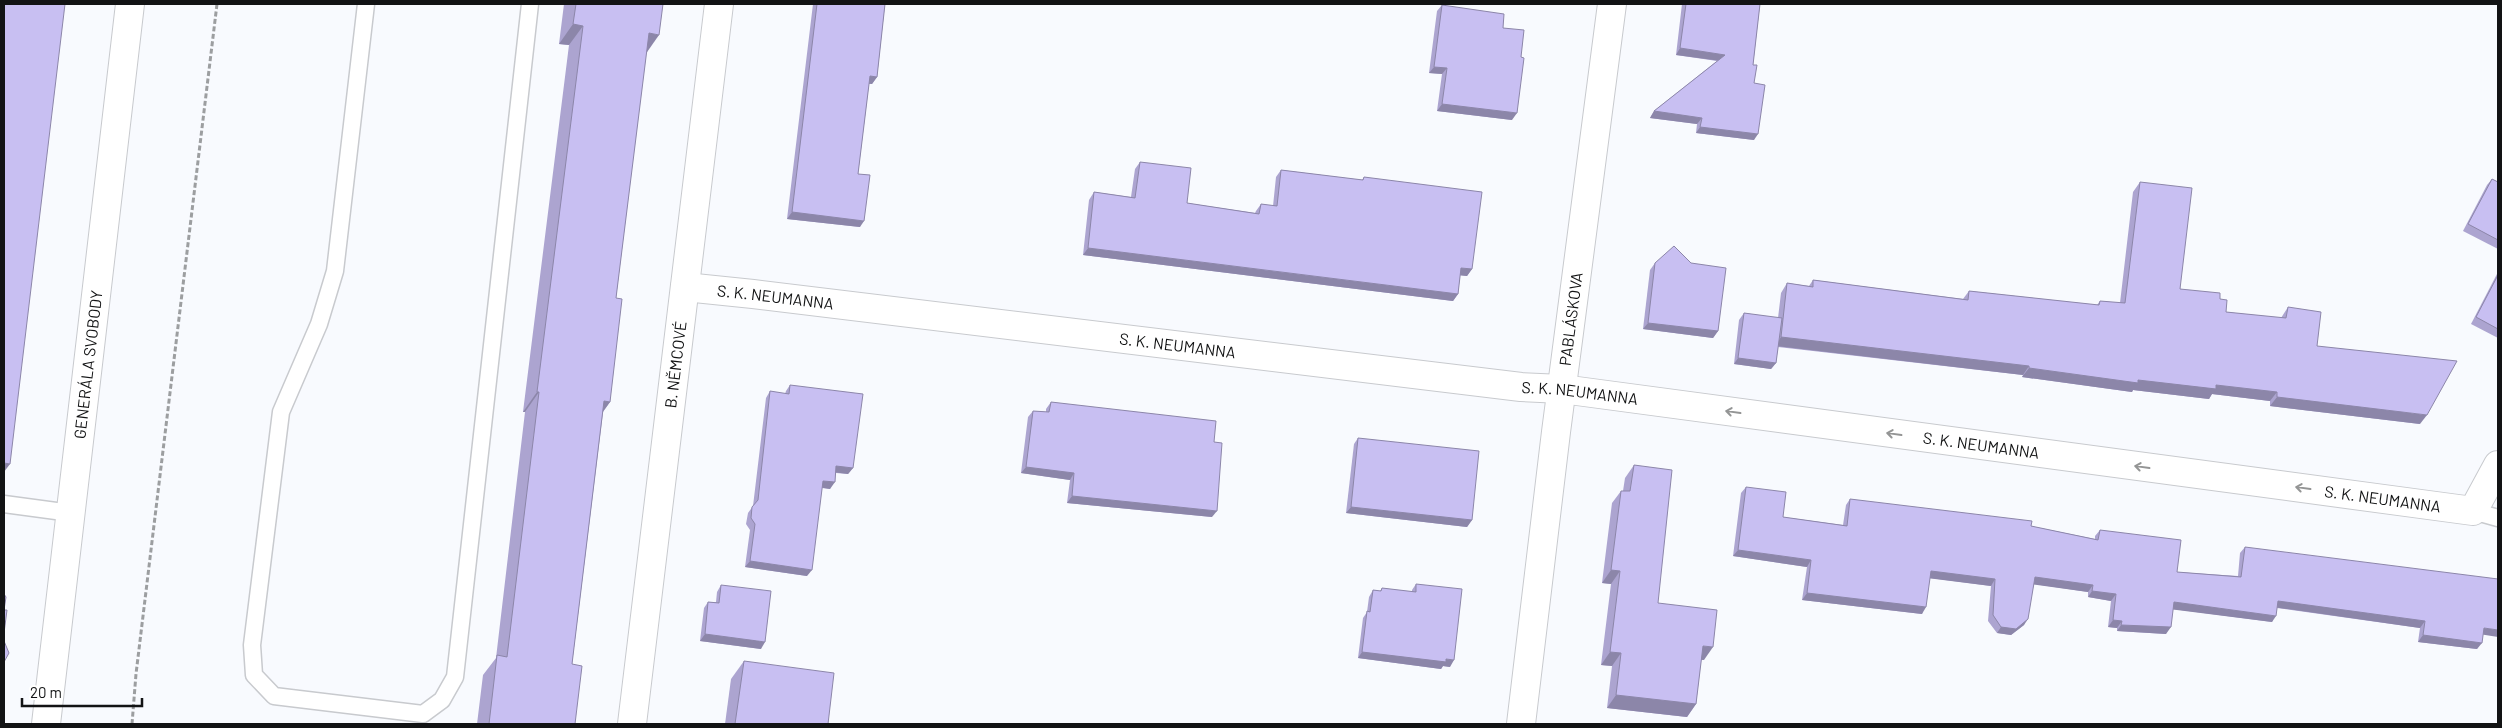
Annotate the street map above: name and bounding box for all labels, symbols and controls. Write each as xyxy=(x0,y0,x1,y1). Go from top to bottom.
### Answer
street label: PABLÁSKOVA xyxy=(1555,271,1586,367)
street label: S. K. NEUMANNA xyxy=(716,280,835,313)
street label: GENERÁLA SVOBODY xyxy=(69,289,106,440)
street label: B. NĚMCOVÉ xyxy=(660,320,690,409)
street label: S. K. NEUMANNA xyxy=(1118,328,1237,361)
street label: S. K. NEUMANNA xyxy=(1521,377,1640,408)
one-way arrow xyxy=(1725,407,1741,417)
street label: S. K. NEUMANNA xyxy=(1922,427,2041,462)
one-way arrow xyxy=(1887,428,1903,438)
one-way arrow xyxy=(2134,462,2150,472)
street label: S. K. NEUMANNA xyxy=(2323,481,2442,516)
one-way arrow xyxy=(2295,483,2311,493)
scale bar xyxy=(22,676,142,708)
text: 20 m xyxy=(30,683,62,701)

